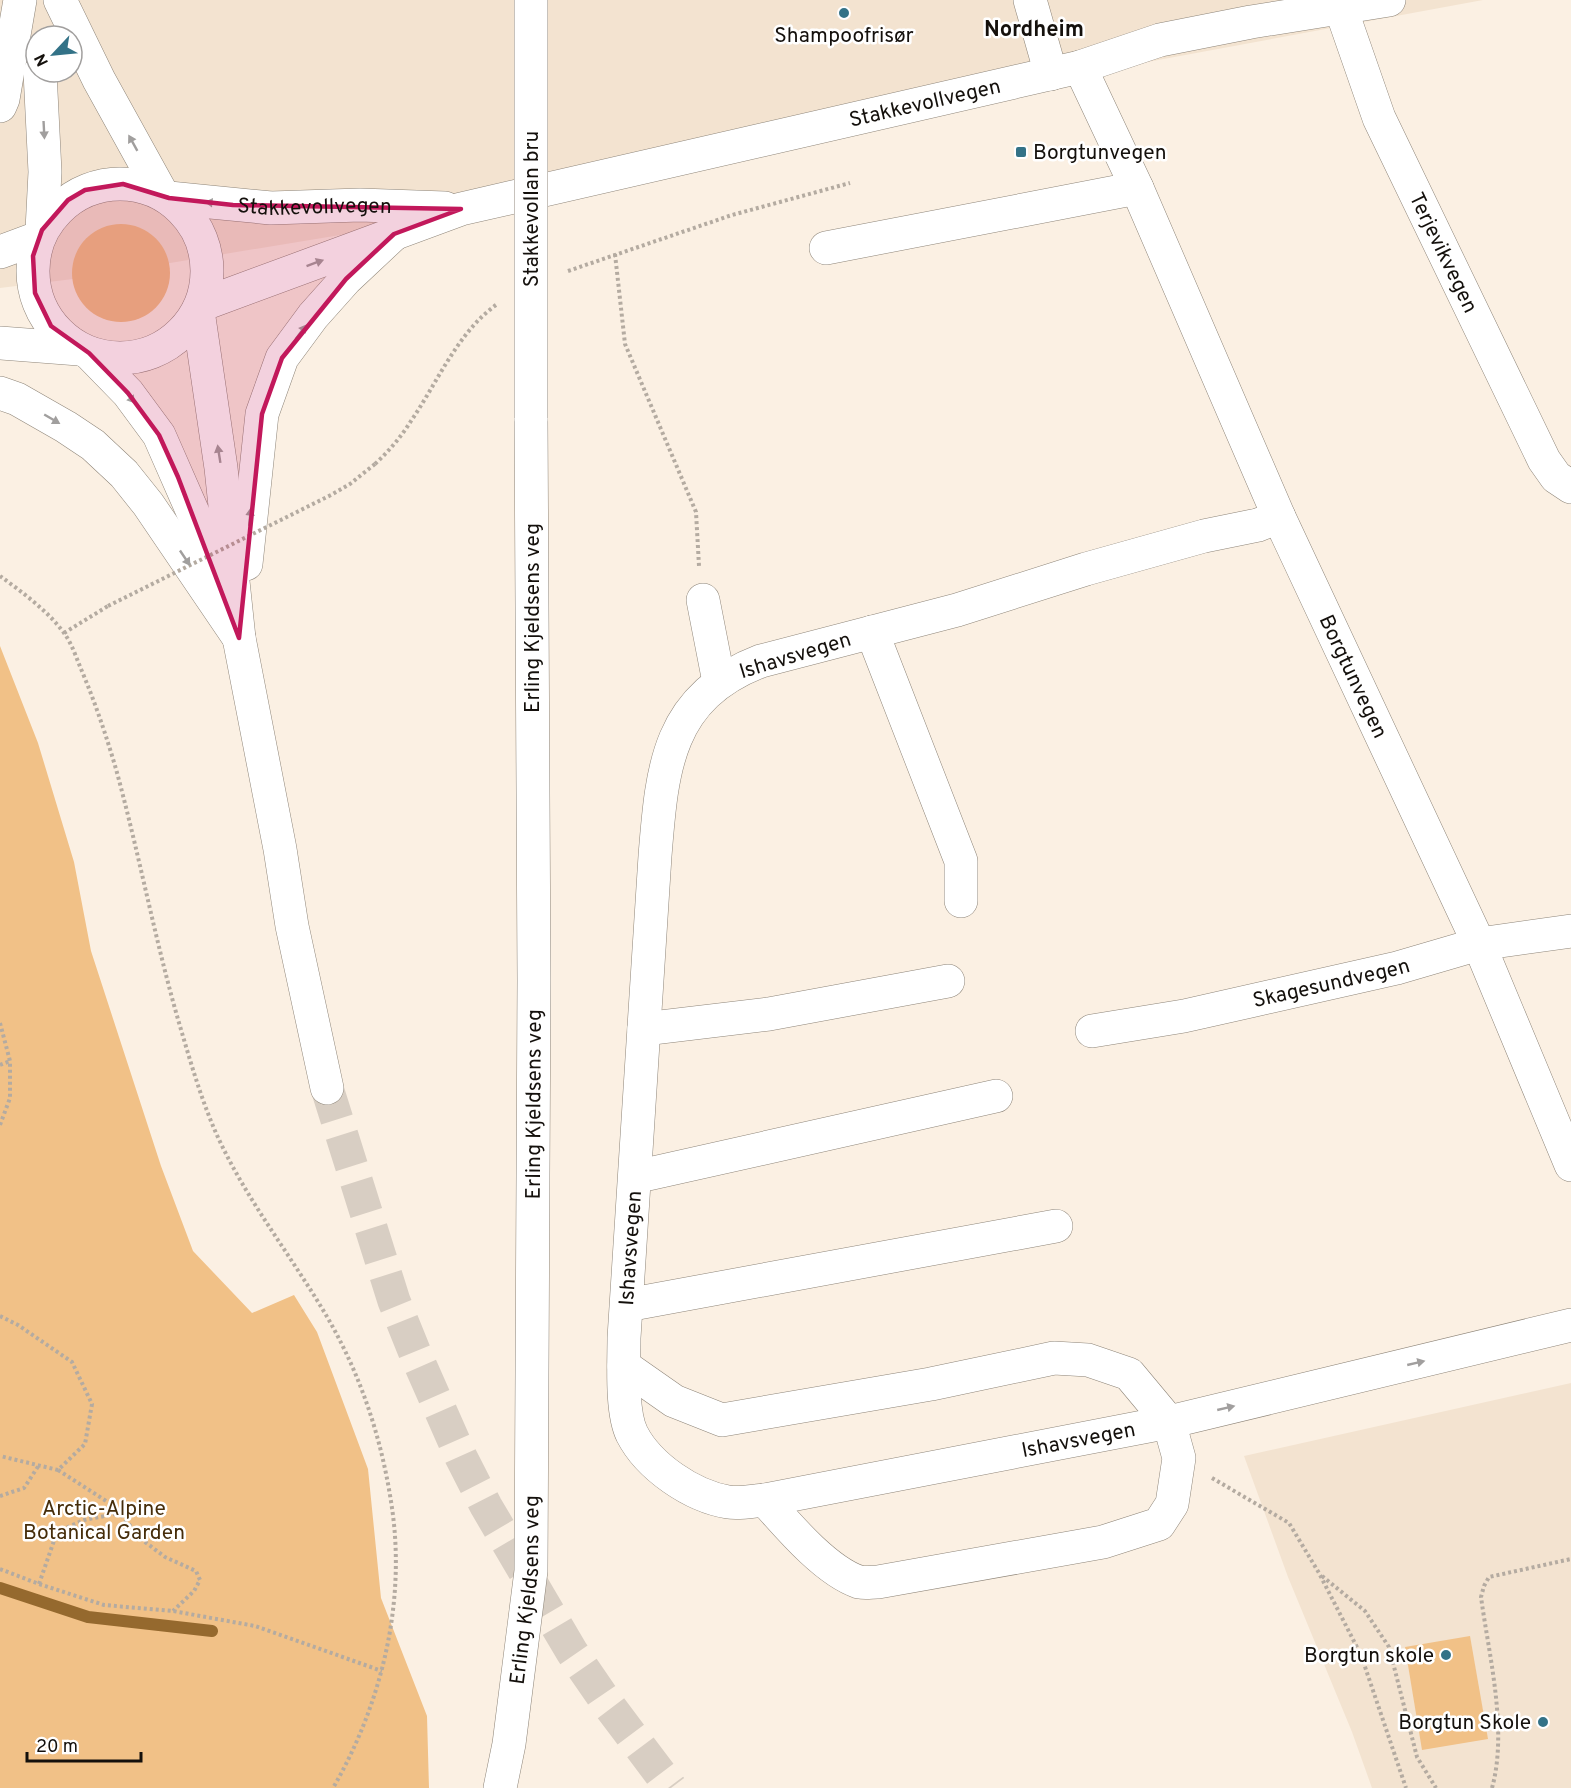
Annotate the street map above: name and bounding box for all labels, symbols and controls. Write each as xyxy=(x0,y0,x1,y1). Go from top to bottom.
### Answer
marker: Shampoofrisør xyxy=(837,6,851,20)
district label: Nordheim xyxy=(984,17,1084,44)
place label: Shampoofrisør xyxy=(774,23,914,50)
north arrow xyxy=(24,24,84,84)
text: N xyxy=(31,50,54,69)
street label: Stakkevollvegen xyxy=(847,74,1003,135)
one-way arrow xyxy=(39,121,48,140)
street label: Stakkevollan bru xyxy=(519,131,546,287)
one-way arrow xyxy=(128,134,138,151)
place label: Borgtunvegen xyxy=(1033,140,1167,167)
marker: Borgtunvegen xyxy=(1014,145,1028,159)
street label: Terjevikvegen xyxy=(1402,189,1483,318)
street label: Stakkevollvegen xyxy=(236,193,392,223)
one-way arrow xyxy=(205,198,224,208)
one-way arrow xyxy=(306,257,324,267)
one-way arrow xyxy=(295,325,307,340)
one-way arrow xyxy=(122,388,135,403)
one-way arrow xyxy=(44,414,61,424)
one-way arrow xyxy=(214,445,223,464)
one-way arrow xyxy=(245,507,255,526)
street label: Erling Kjeldsens veg xyxy=(520,523,547,713)
one-way arrow xyxy=(179,550,191,566)
street label: Borgtunvegen xyxy=(1312,611,1393,743)
street label: Ishavsvegen xyxy=(736,627,855,686)
street label: Skagesundvegen xyxy=(1250,953,1413,1015)
street label: Erling Kjeldsens veg xyxy=(521,1009,549,1199)
street label: Ishavsvegen xyxy=(614,1190,649,1307)
one-way arrow xyxy=(1406,1357,1425,1367)
one-way arrow xyxy=(1217,1403,1235,1413)
street label: Ishavsvegen xyxy=(1019,1417,1138,1465)
street label: Erling Kjeldsens veg xyxy=(505,1495,546,1686)
park label: Arctic-Alpine Botanical Garden xyxy=(23,1496,185,1547)
place label: Borgtun skole xyxy=(1304,1643,1434,1670)
marker: Borgtun skole xyxy=(1439,1648,1453,1662)
place label: Borgtun Skole xyxy=(1398,1710,1531,1737)
marker: Borgtun Skole xyxy=(1536,1715,1550,1729)
scale bar xyxy=(27,1725,141,1763)
text: 20 m xyxy=(36,1736,78,1759)

